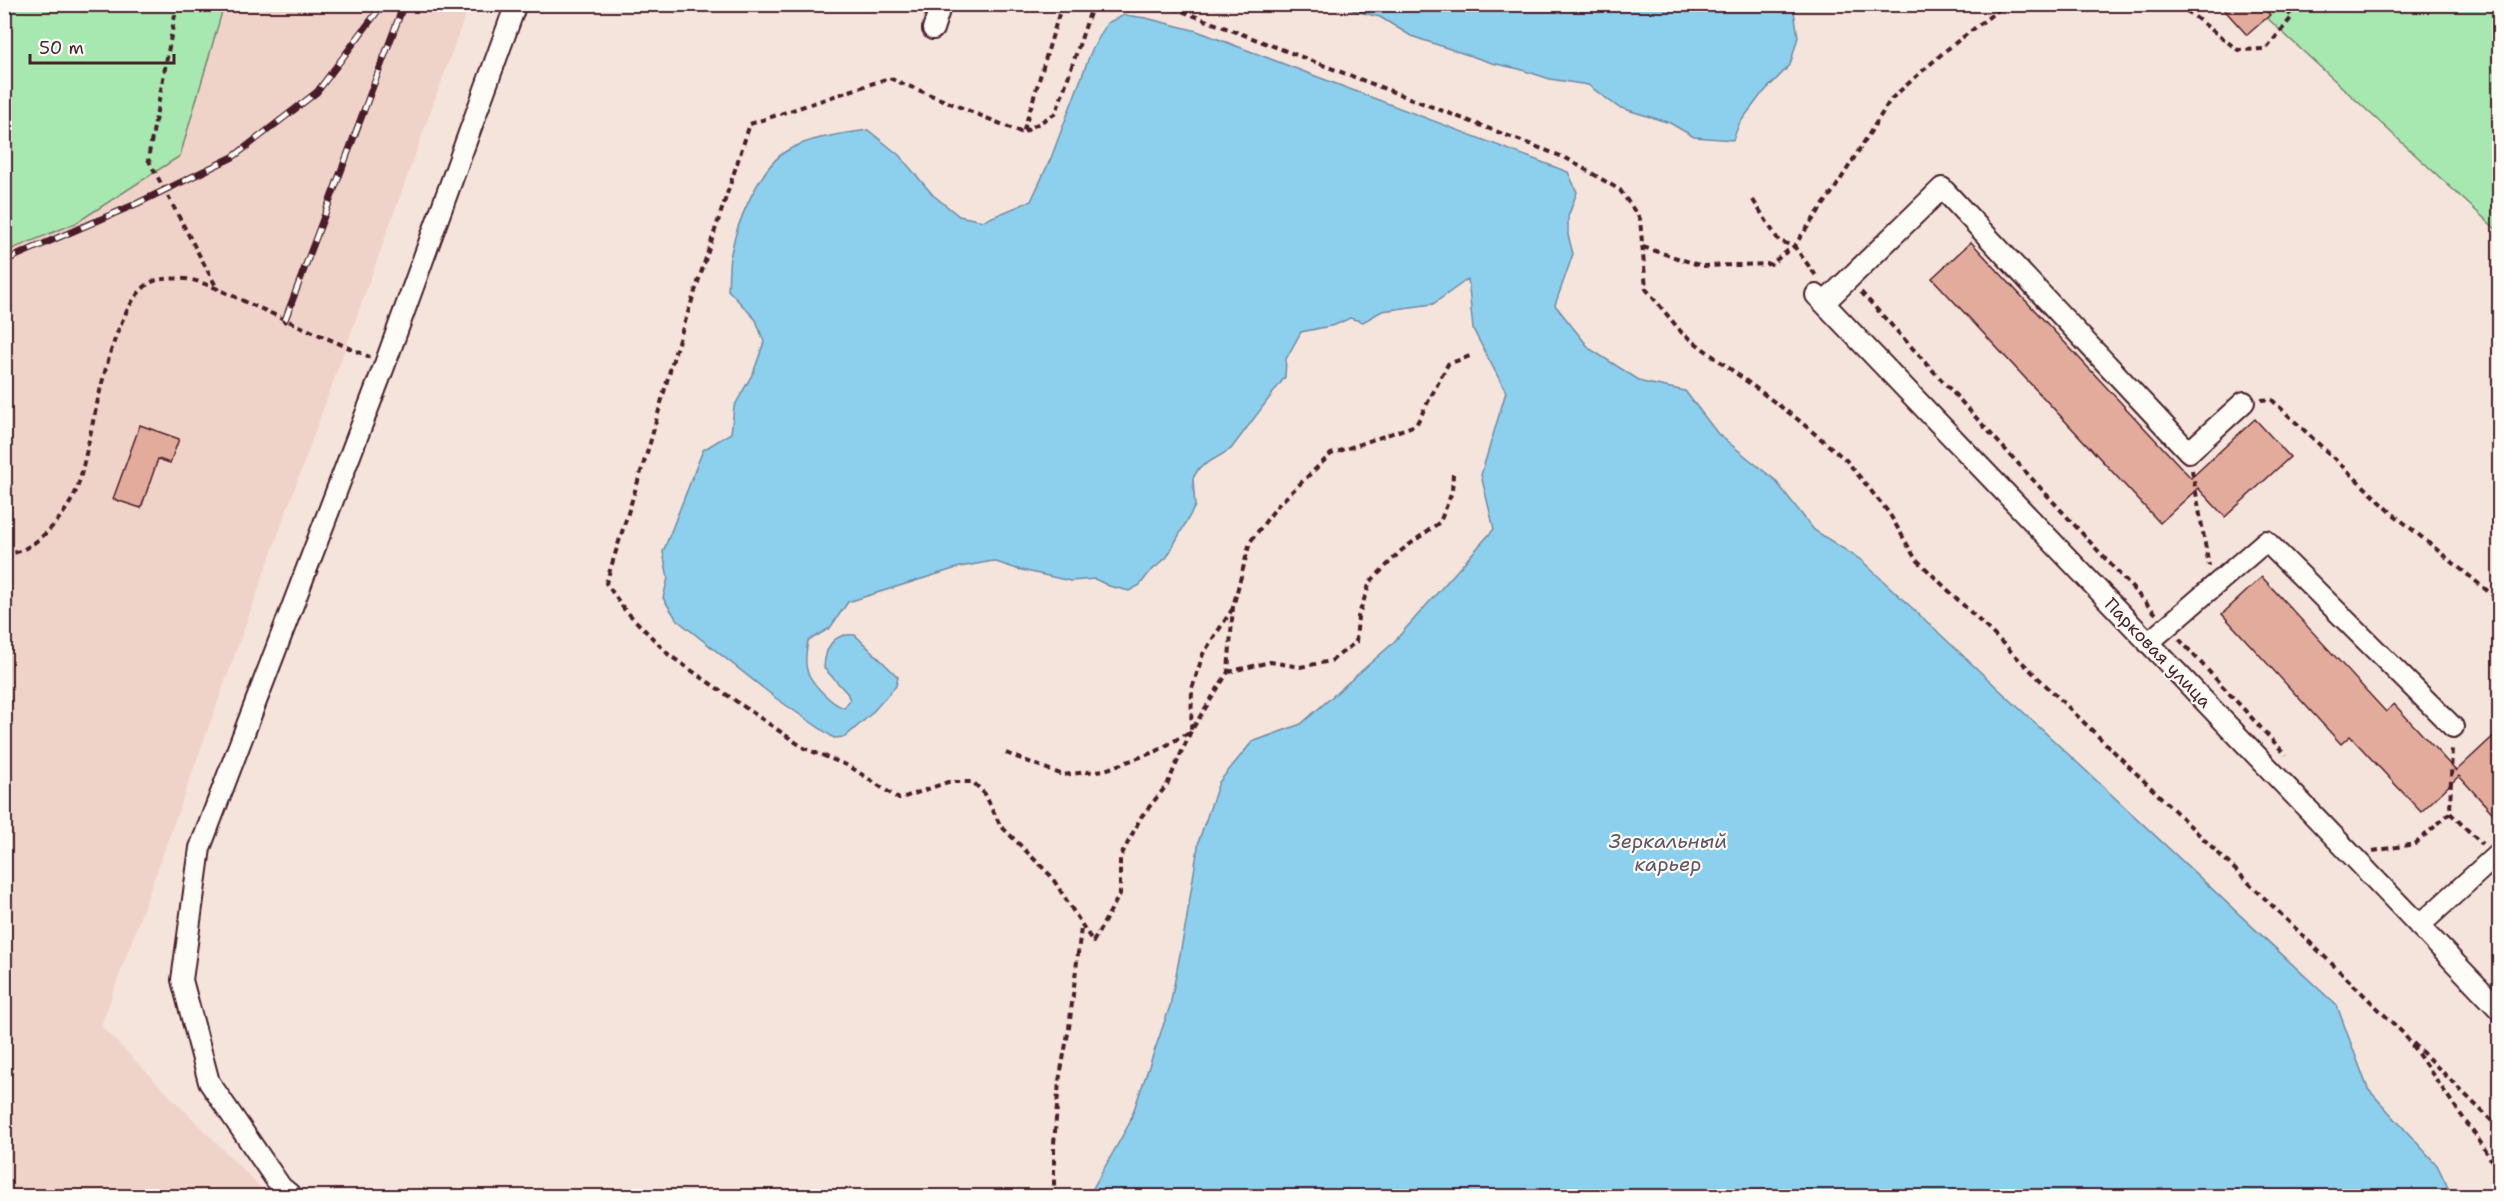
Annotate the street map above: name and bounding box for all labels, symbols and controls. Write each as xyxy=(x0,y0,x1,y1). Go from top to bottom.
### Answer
scale bar xyxy=(30,27,174,65)
text: 50 m xyxy=(39,36,84,60)
street label: Парковая улица xyxy=(2099,593,2217,713)
water label: Зеркальный карьер xyxy=(1609,828,1727,877)

